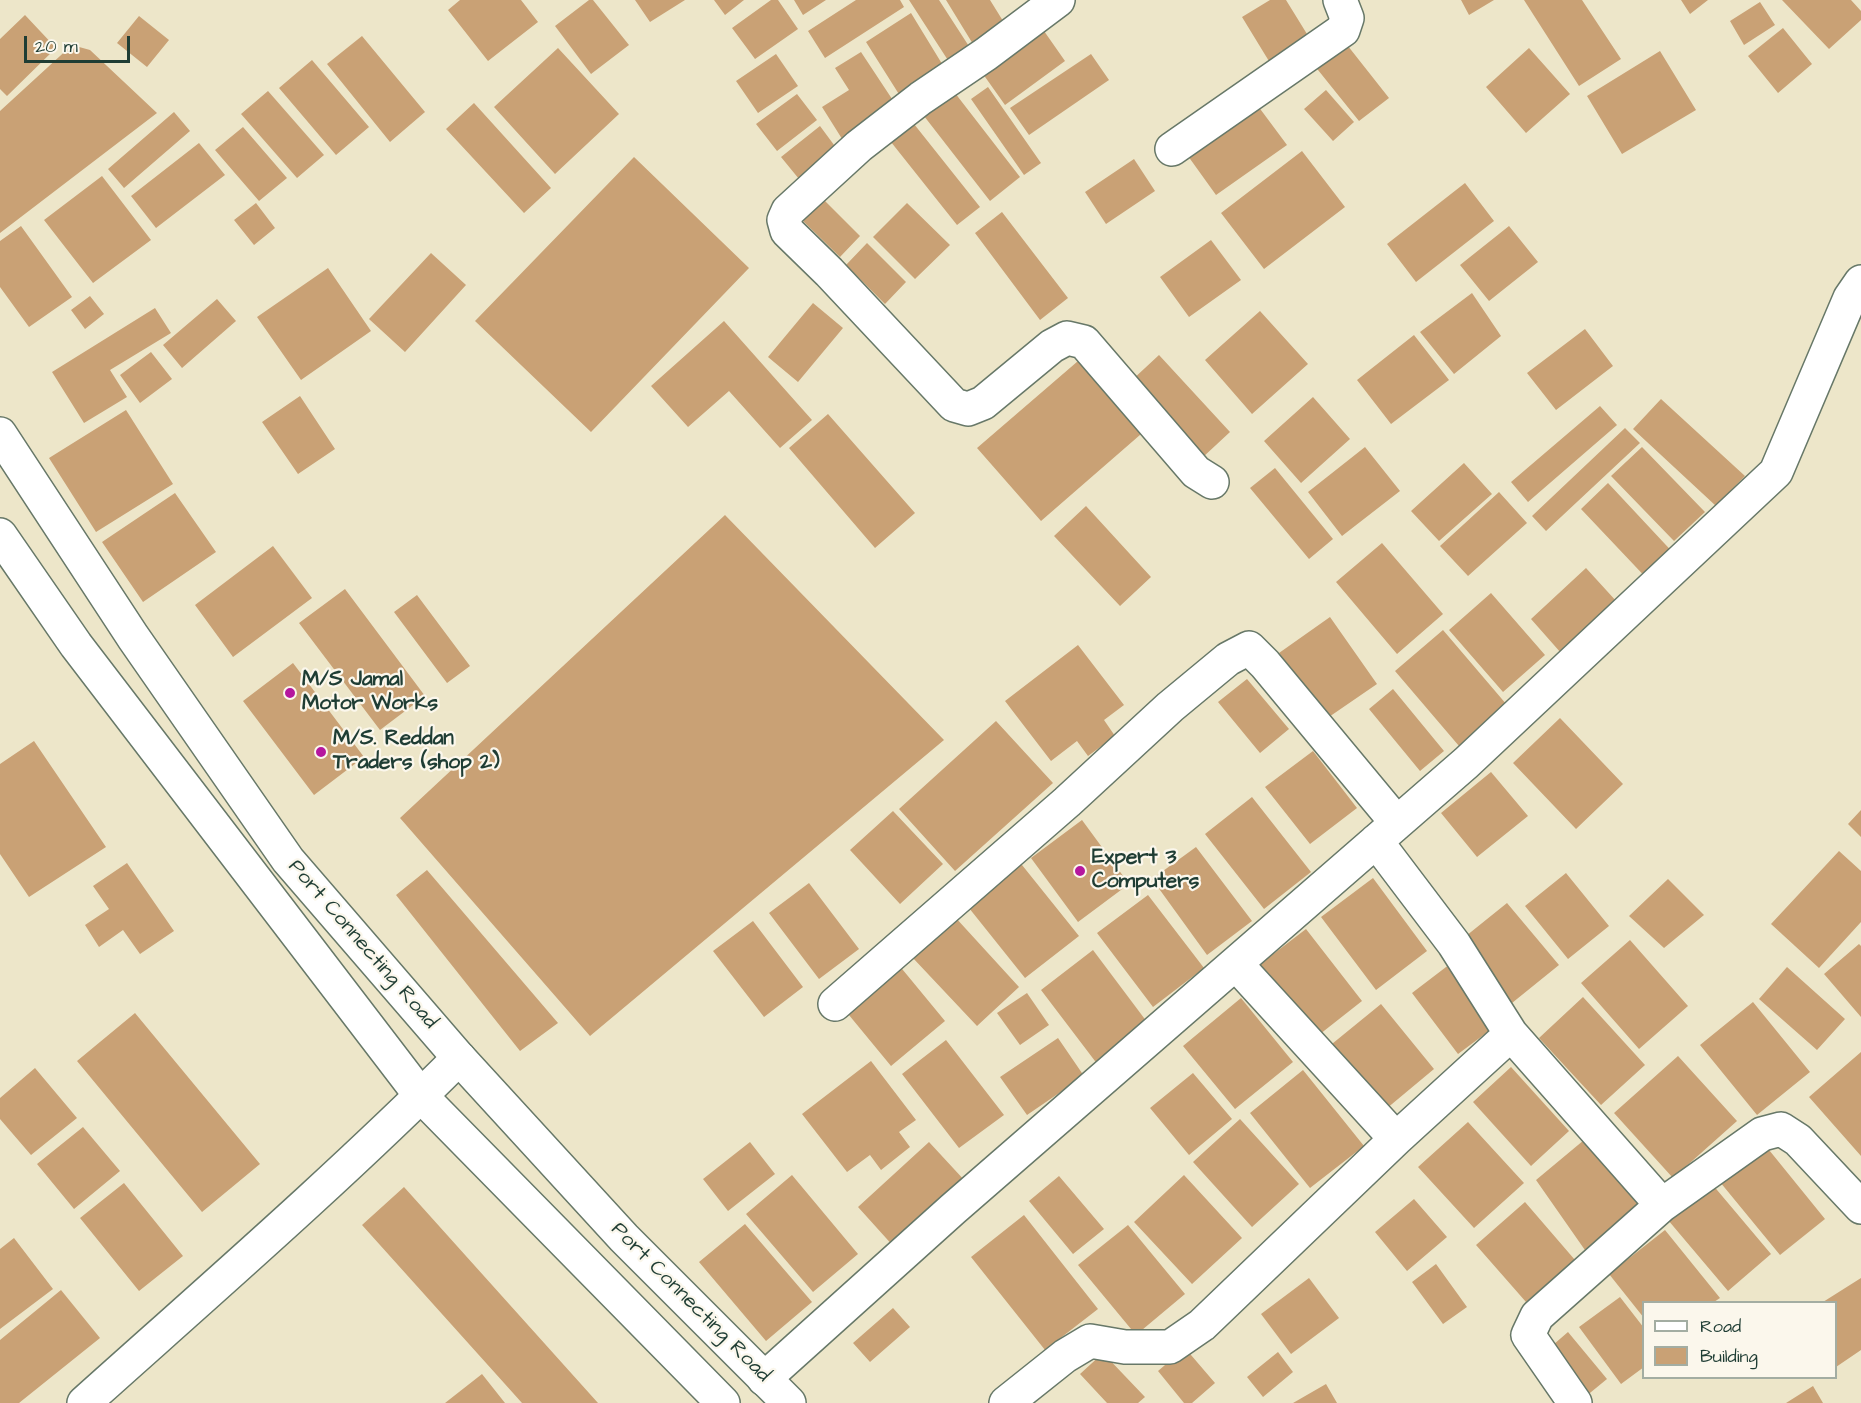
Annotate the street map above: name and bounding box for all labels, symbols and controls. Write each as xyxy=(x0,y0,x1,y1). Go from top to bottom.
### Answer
scale bar xyxy=(27,24,134,62)
text: 20 m xyxy=(35,34,78,59)
place label: M/S Jamal Motor Works xyxy=(302,668,438,718)
marker: M/S Jamal Motor Works xyxy=(283,686,297,700)
place label: M/S. Reddan Traders (shop 2) xyxy=(333,727,500,777)
marker: M/S. Reddan Traders (shop 2) xyxy=(314,745,328,759)
place label: Expert 3 Computers xyxy=(1092,846,1199,896)
street label: Port Connecting Road xyxy=(282,855,442,1035)
marker: Expert 3 Computers xyxy=(1073,864,1087,878)
street label: Port Connecting Road xyxy=(605,1218,775,1388)
legend xyxy=(1642,1301,1837,1379)
text: Road xyxy=(1700,1314,1741,1339)
text: Building xyxy=(1700,1344,1758,1369)

